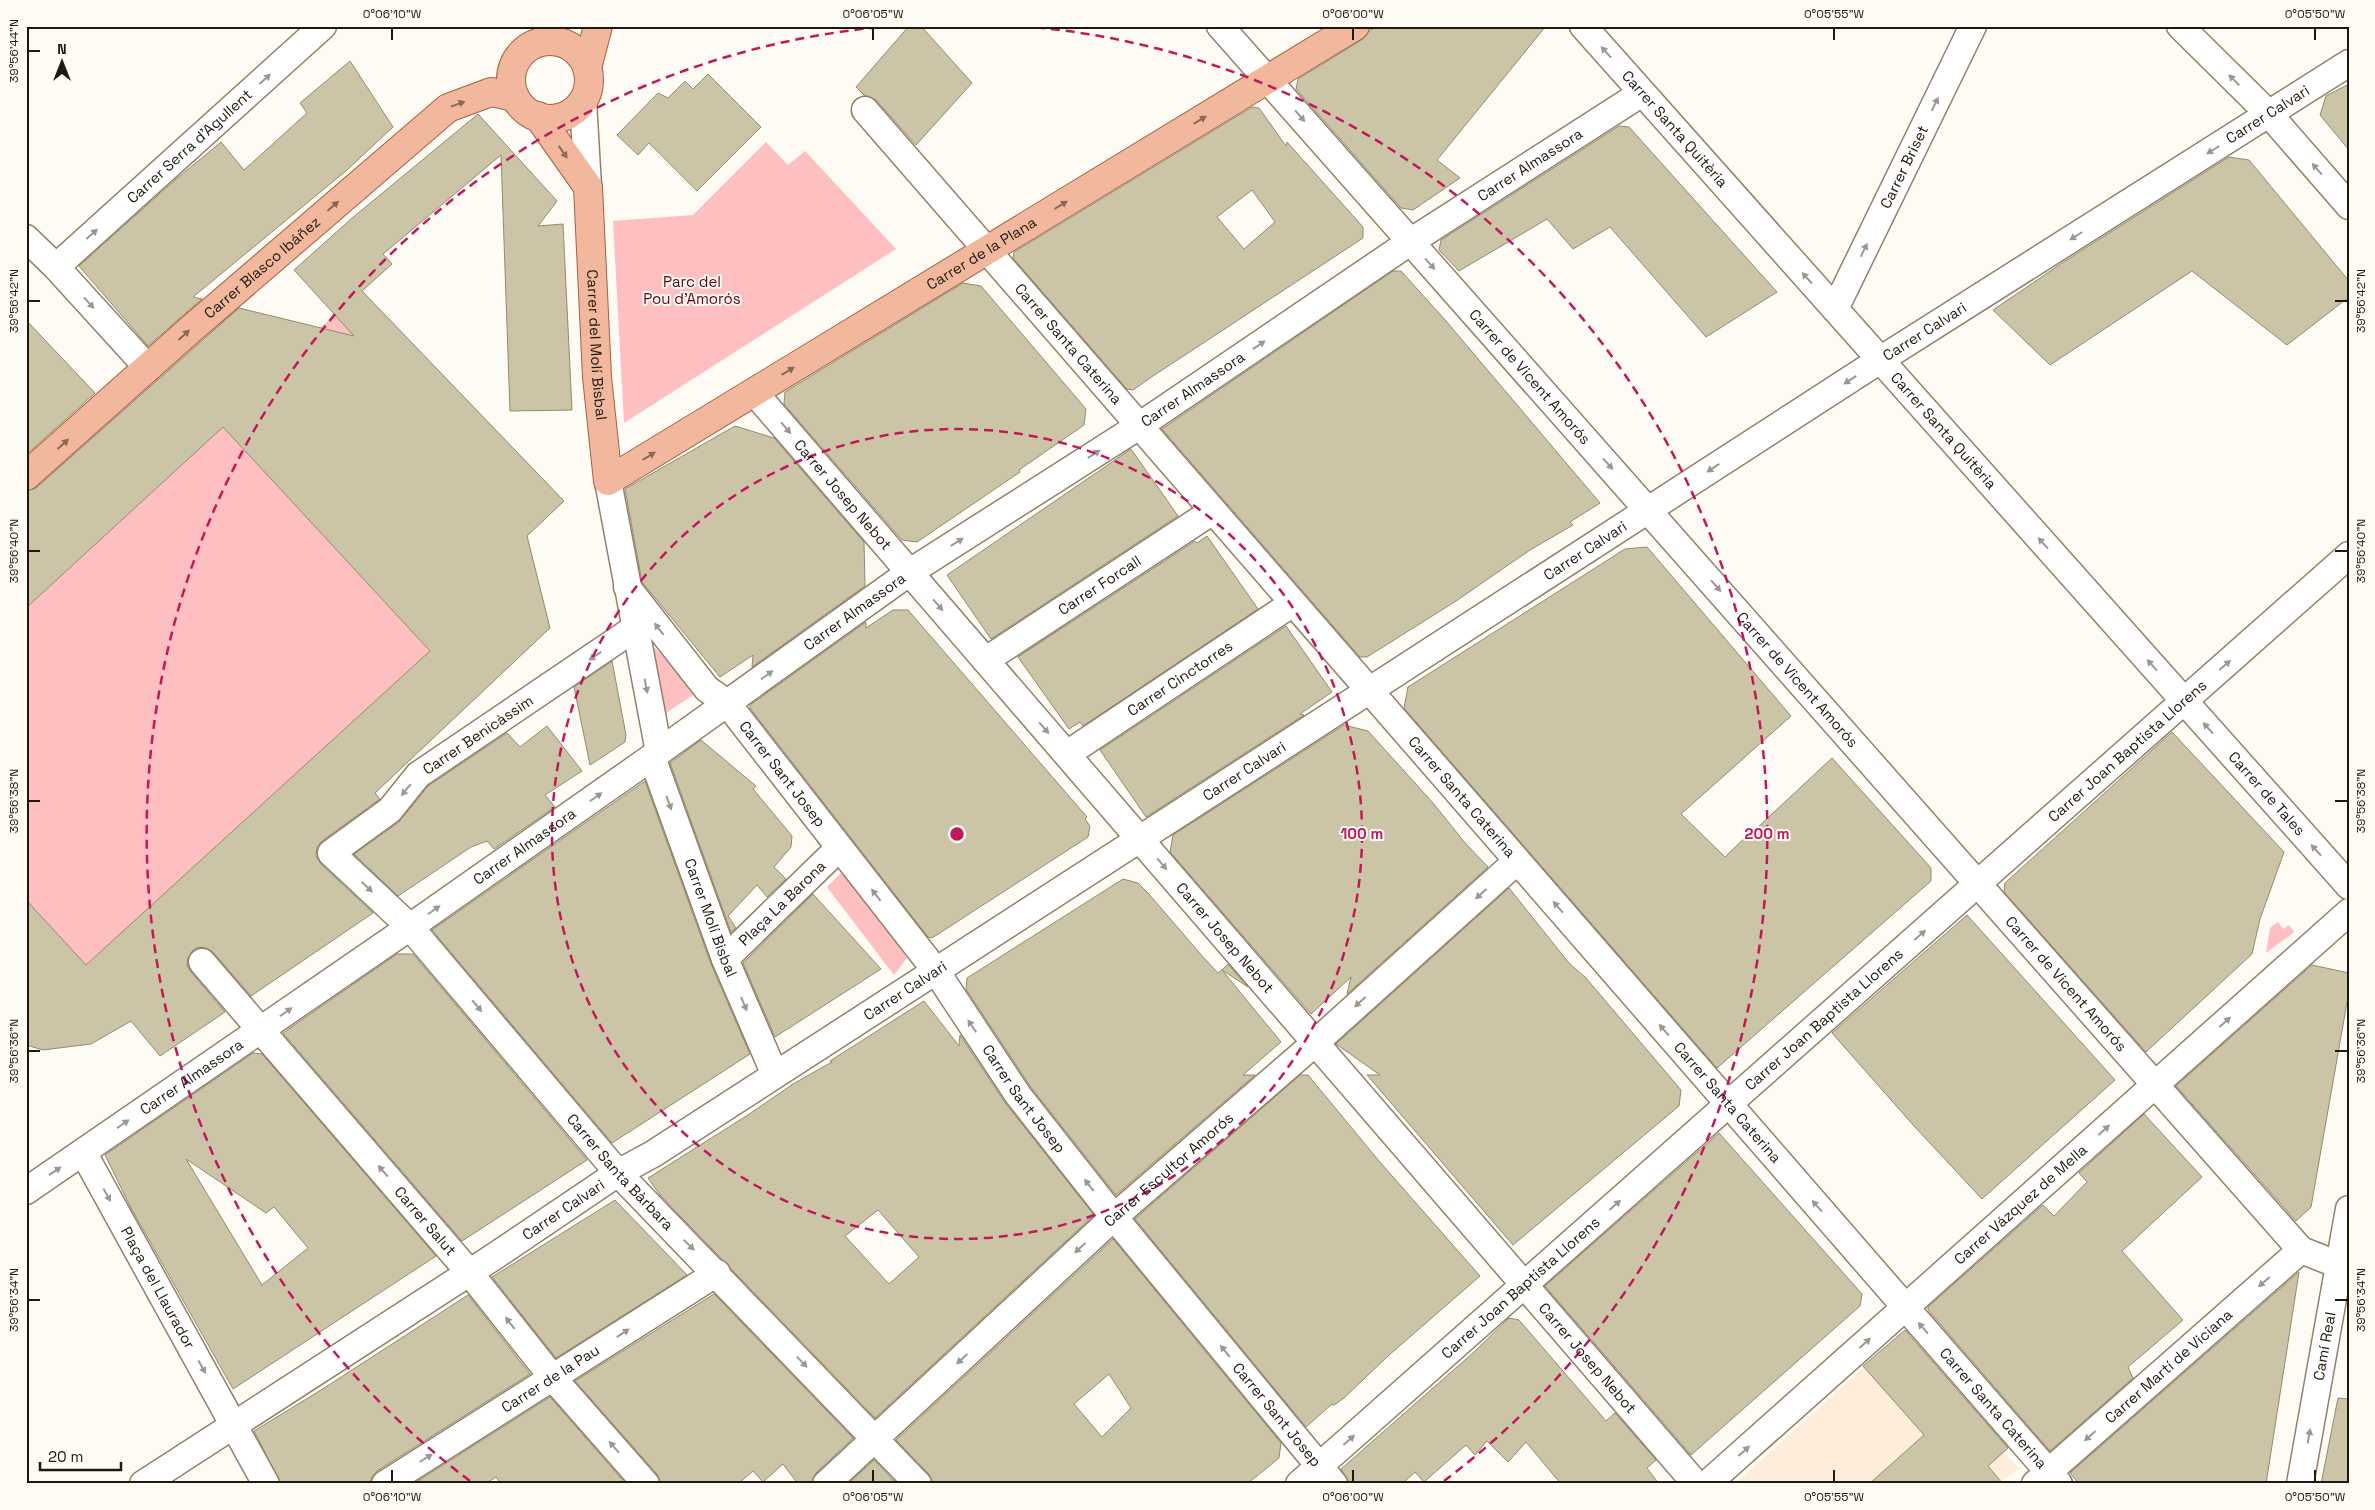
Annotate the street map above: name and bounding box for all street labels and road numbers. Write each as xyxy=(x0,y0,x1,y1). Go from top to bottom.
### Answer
street label: Carrer Santa Quitèria xyxy=(1618,66,1733,191)
street label: Carrer Calvari xyxy=(2222,80,2313,148)
street label: Carrer Serra d'Agullent xyxy=(123,85,256,207)
street label: Carrer Briset xyxy=(1875,122,1932,212)
street label: Carrer Almassora xyxy=(1474,124,1586,205)
street label: Carrer Blasco Ibáñez xyxy=(200,212,324,323)
street label: Carrer de la Plana xyxy=(923,212,1040,294)
street label: Carrer del Molí Bisbal xyxy=(583,269,612,421)
street label: Carrer Santa Caterina xyxy=(1011,279,1127,408)
street label: Carrer Calvari xyxy=(1879,298,1970,365)
street label: Carrer de Vicent Amorós xyxy=(1465,305,1595,448)
street label: Carrer Almassora xyxy=(1137,347,1248,431)
street label: Carrer Santa Quitèria xyxy=(1887,368,2001,493)
street label: Carrer Josep Nebot xyxy=(790,435,896,554)
street label: Carrer Calvari xyxy=(1540,516,1630,584)
street label: Carrer Forcall xyxy=(1054,551,1145,619)
street label: Carrer Almassora xyxy=(799,568,909,654)
street label: Carrer de Vicent Amorós xyxy=(1733,608,1863,751)
street label: Carrer Cinctorres xyxy=(1124,636,1236,720)
street label: Carrer Joan Baptista Llorens xyxy=(2044,676,2210,826)
street label: Carrer Benicàssim xyxy=(419,691,537,779)
street label: Carrer Sant Josep xyxy=(735,717,830,831)
street label: Carrer Santa Caterina xyxy=(1404,732,1520,861)
street label: Carrer Calvari xyxy=(1199,737,1289,805)
street label: Carrer de Tales xyxy=(2225,747,2310,839)
street label: Carrer Almassora xyxy=(469,803,580,889)
street label: Carrer Molí Bisbal xyxy=(680,856,742,980)
street label: Plaça La Barona xyxy=(734,856,830,950)
street label: Carrer Josep Nebot xyxy=(1172,878,1278,997)
street label: Carrer de Vicent Amorós xyxy=(2001,912,2131,1055)
street label: Carrer Joan Baptista Llorens xyxy=(1740,944,1907,1094)
street label: Carrer Calvari xyxy=(860,956,950,1024)
street label: Carrer Almassora xyxy=(136,1034,247,1119)
street label: Carrer Santa Caterina xyxy=(1670,1038,1786,1167)
street label: Carrer Sant Josep xyxy=(978,1041,1070,1157)
street label: Carrer Escultor Amorós xyxy=(1100,1108,1237,1231)
street label: Carrer Santa Bàrbara xyxy=(563,1110,678,1234)
street label: Carrer Vázquez de Mella xyxy=(1950,1140,2091,1269)
street label: Carrer Calvari xyxy=(518,1175,608,1244)
street label: Carrer Salut xyxy=(391,1182,461,1259)
street label: Carrer Joan Baptista Llorens xyxy=(1437,1212,1604,1363)
street label: Plaça del Llaurador xyxy=(117,1223,200,1352)
street label: Carrer Josep Nebot xyxy=(1535,1299,1641,1417)
street label: Carrer Martí de Viciana xyxy=(2101,1305,2236,1427)
street label: Camí Real xyxy=(2309,1310,2340,1382)
street label: Carrer de la Pau xyxy=(497,1340,603,1417)
street label: Carrer Santa Caterina xyxy=(1936,1343,2052,1473)
street label: Carrer Sant Josep xyxy=(1229,1358,1326,1470)

